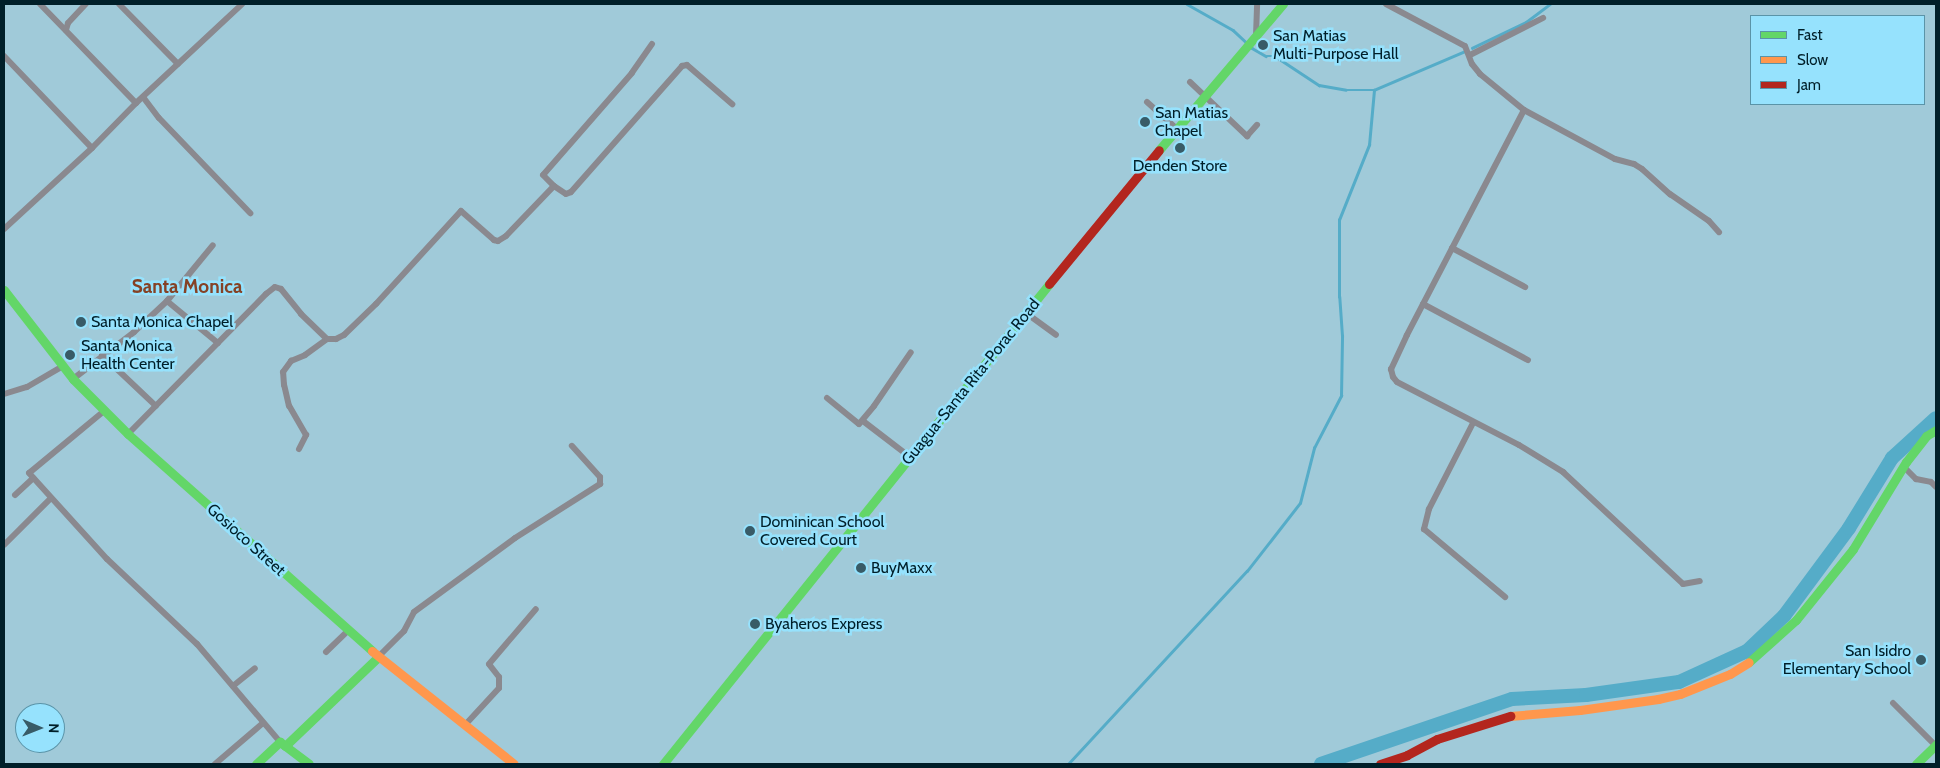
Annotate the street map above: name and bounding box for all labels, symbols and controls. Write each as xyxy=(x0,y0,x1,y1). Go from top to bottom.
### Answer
legend xyxy=(1750,15,1925,105)
place label: San Matias Multi-Purpose Hall xyxy=(1273,26,1398,64)
text: Fast xyxy=(1797,26,1822,44)
marker: San Matias Multi-Purpose Hall xyxy=(1257,39,1269,51)
text: Slow xyxy=(1797,51,1828,69)
text: Jam xyxy=(1797,76,1821,94)
place label: San Matias Chapel xyxy=(1155,103,1228,141)
marker: San Matias Chapel xyxy=(1139,116,1151,128)
marker: Denden Store xyxy=(1174,142,1186,154)
place label: Denden Store xyxy=(1133,156,1227,176)
district label: Santa Monica xyxy=(132,276,242,298)
street label: Guagua-Santa Rita-Porac Road xyxy=(898,295,1044,469)
place label: Santa Monica Chapel xyxy=(91,312,233,332)
marker: Santa Monica Chapel xyxy=(75,316,87,328)
place label: Santa Monica Health Center xyxy=(81,336,175,374)
marker: Santa Monica Health Center xyxy=(63,348,77,362)
street label: Gosioco Street xyxy=(203,500,289,580)
place label: Dominican School Covered Court xyxy=(760,512,884,550)
marker: Dominican School Covered Court xyxy=(744,525,756,537)
place label: BuyMaxx xyxy=(871,558,932,578)
marker: BuyMaxx xyxy=(855,562,867,574)
place label: Byaheros Express xyxy=(765,614,882,634)
marker: Byaheros Express xyxy=(749,618,761,630)
place label: San Isidro Elementary School xyxy=(1783,641,1911,679)
marker: San Isidro Elementary School xyxy=(1915,654,1927,666)
north arrow xyxy=(15,703,65,753)
text: N xyxy=(45,723,63,733)

